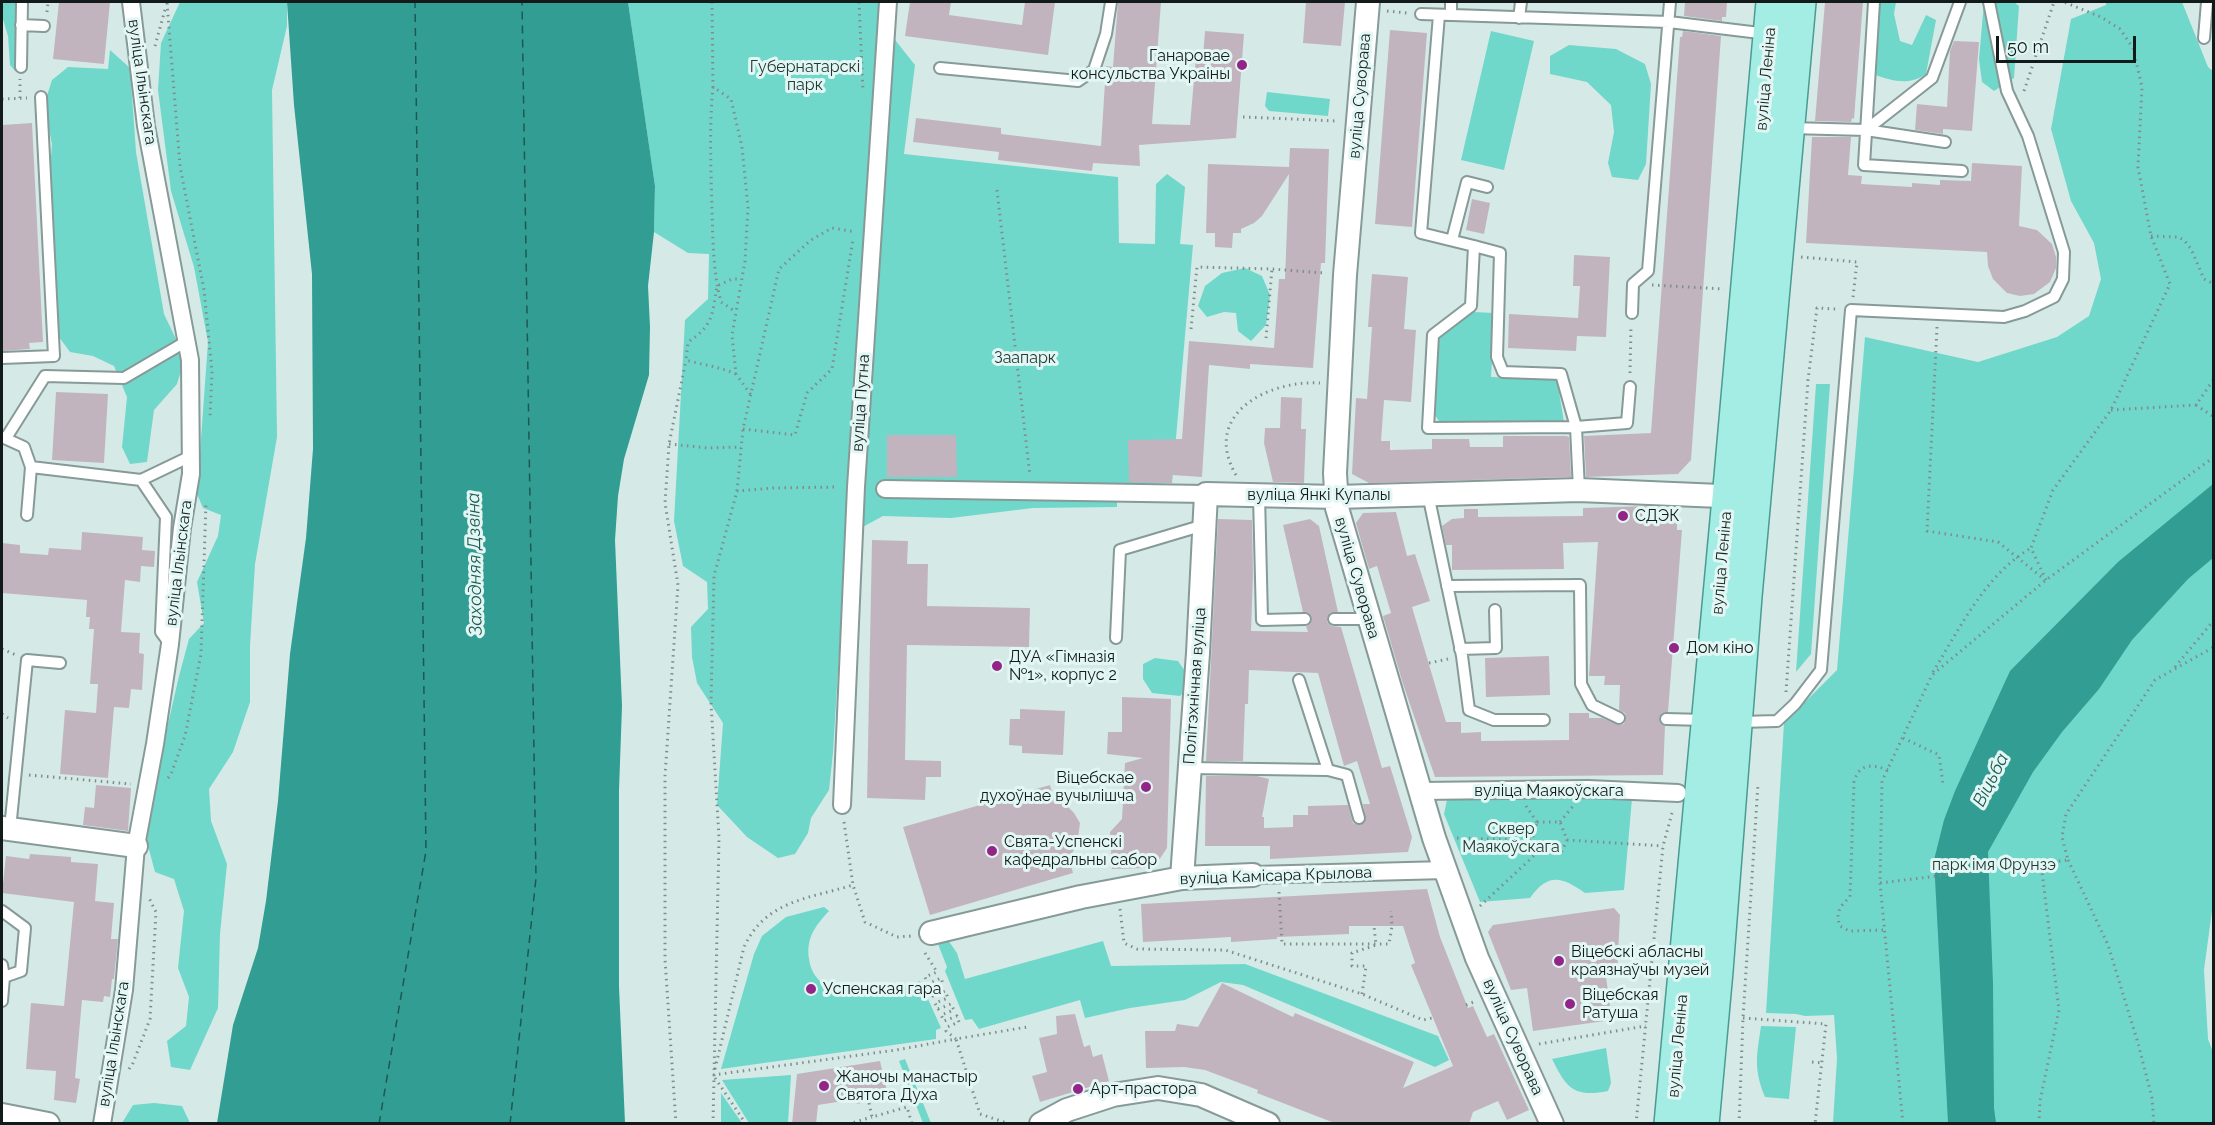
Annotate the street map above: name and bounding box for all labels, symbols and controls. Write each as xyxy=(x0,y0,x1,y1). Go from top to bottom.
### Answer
street label: вуліца Ільінскага xyxy=(124,18,160,146)
scale bar xyxy=(1999,24,2138,62)
street label: вуліца Леніна xyxy=(1752,26,1780,132)
street label: вуліца Суворава xyxy=(1345,33,1375,159)
text: 50 m xyxy=(2007,36,2049,57)
place label: Ганаровае консульства Украіны xyxy=(1071,46,1230,84)
park label: Губернатарскі парк xyxy=(750,57,860,95)
marker: Ганаровае консульства Украіны xyxy=(1235,58,1249,72)
park label: Заапарк xyxy=(994,348,1056,368)
street label: вуліца Путна xyxy=(848,354,874,452)
street label: вуліца Янкі Купалы xyxy=(1247,485,1391,505)
water label: Заходняя Дзвіна xyxy=(463,492,487,636)
street label: вуліца Ільінскага xyxy=(162,499,196,627)
place label: СДЭК xyxy=(1635,506,1679,526)
marker: СДЭК xyxy=(1616,509,1630,523)
street label: вуліца Леніна xyxy=(1708,510,1736,616)
street label: вуліца Суворава xyxy=(1330,515,1384,641)
street label: Політэхнічная вуліца xyxy=(1180,607,1210,765)
place label: Дом кіно xyxy=(1686,638,1753,658)
marker: Дом кіно xyxy=(1667,641,1681,655)
place label: ДУА «Гімназія №1», корпус 2 xyxy=(1009,647,1117,685)
marker: ДУА «Гімназія №1», корпус 2 xyxy=(990,659,1004,673)
water label: Віцьба xyxy=(1968,750,2014,810)
place label: Віцебскае духоўнае вучылішча xyxy=(980,768,1134,806)
marker: Віцебскае духоўнае вучылішча xyxy=(1139,780,1153,794)
street label: вуліца Маякоўскага xyxy=(1474,781,1624,801)
park label: Сквер Маякоўскага xyxy=(1462,819,1560,857)
place label: Свята-Успенскі кафедральны сабор xyxy=(1004,832,1157,870)
marker: Свята-Успенскі кафедральны сабор xyxy=(985,844,999,858)
park label: парк імя Фрунзэ xyxy=(1932,855,2056,875)
street label: вуліца Камісара Крылова xyxy=(1180,863,1372,889)
place label: Віцебскі абласны краязнаўчы музей xyxy=(1571,942,1709,980)
marker: Віцебскі абласны краязнаўчы музей xyxy=(1552,954,1566,968)
street label: вуліца Суворава xyxy=(1479,976,1547,1098)
place label: Успенская гара xyxy=(823,979,941,999)
street label: вуліца Ільінскага xyxy=(95,980,133,1108)
marker: Успенская гара xyxy=(804,982,818,996)
place label: Віцебская Ратуша xyxy=(1582,985,1659,1023)
street label: вуліца Леніна xyxy=(1664,993,1692,1099)
marker: Віцебская Ратуша xyxy=(1563,997,1577,1011)
place label: Жаночы манастыр Святога Духа xyxy=(836,1067,978,1105)
marker: Жаночы манастыр Святога Духа xyxy=(817,1079,831,1093)
place label: Арт-прастора xyxy=(1090,1079,1197,1099)
marker: Арт-прастора xyxy=(1071,1082,1085,1096)

